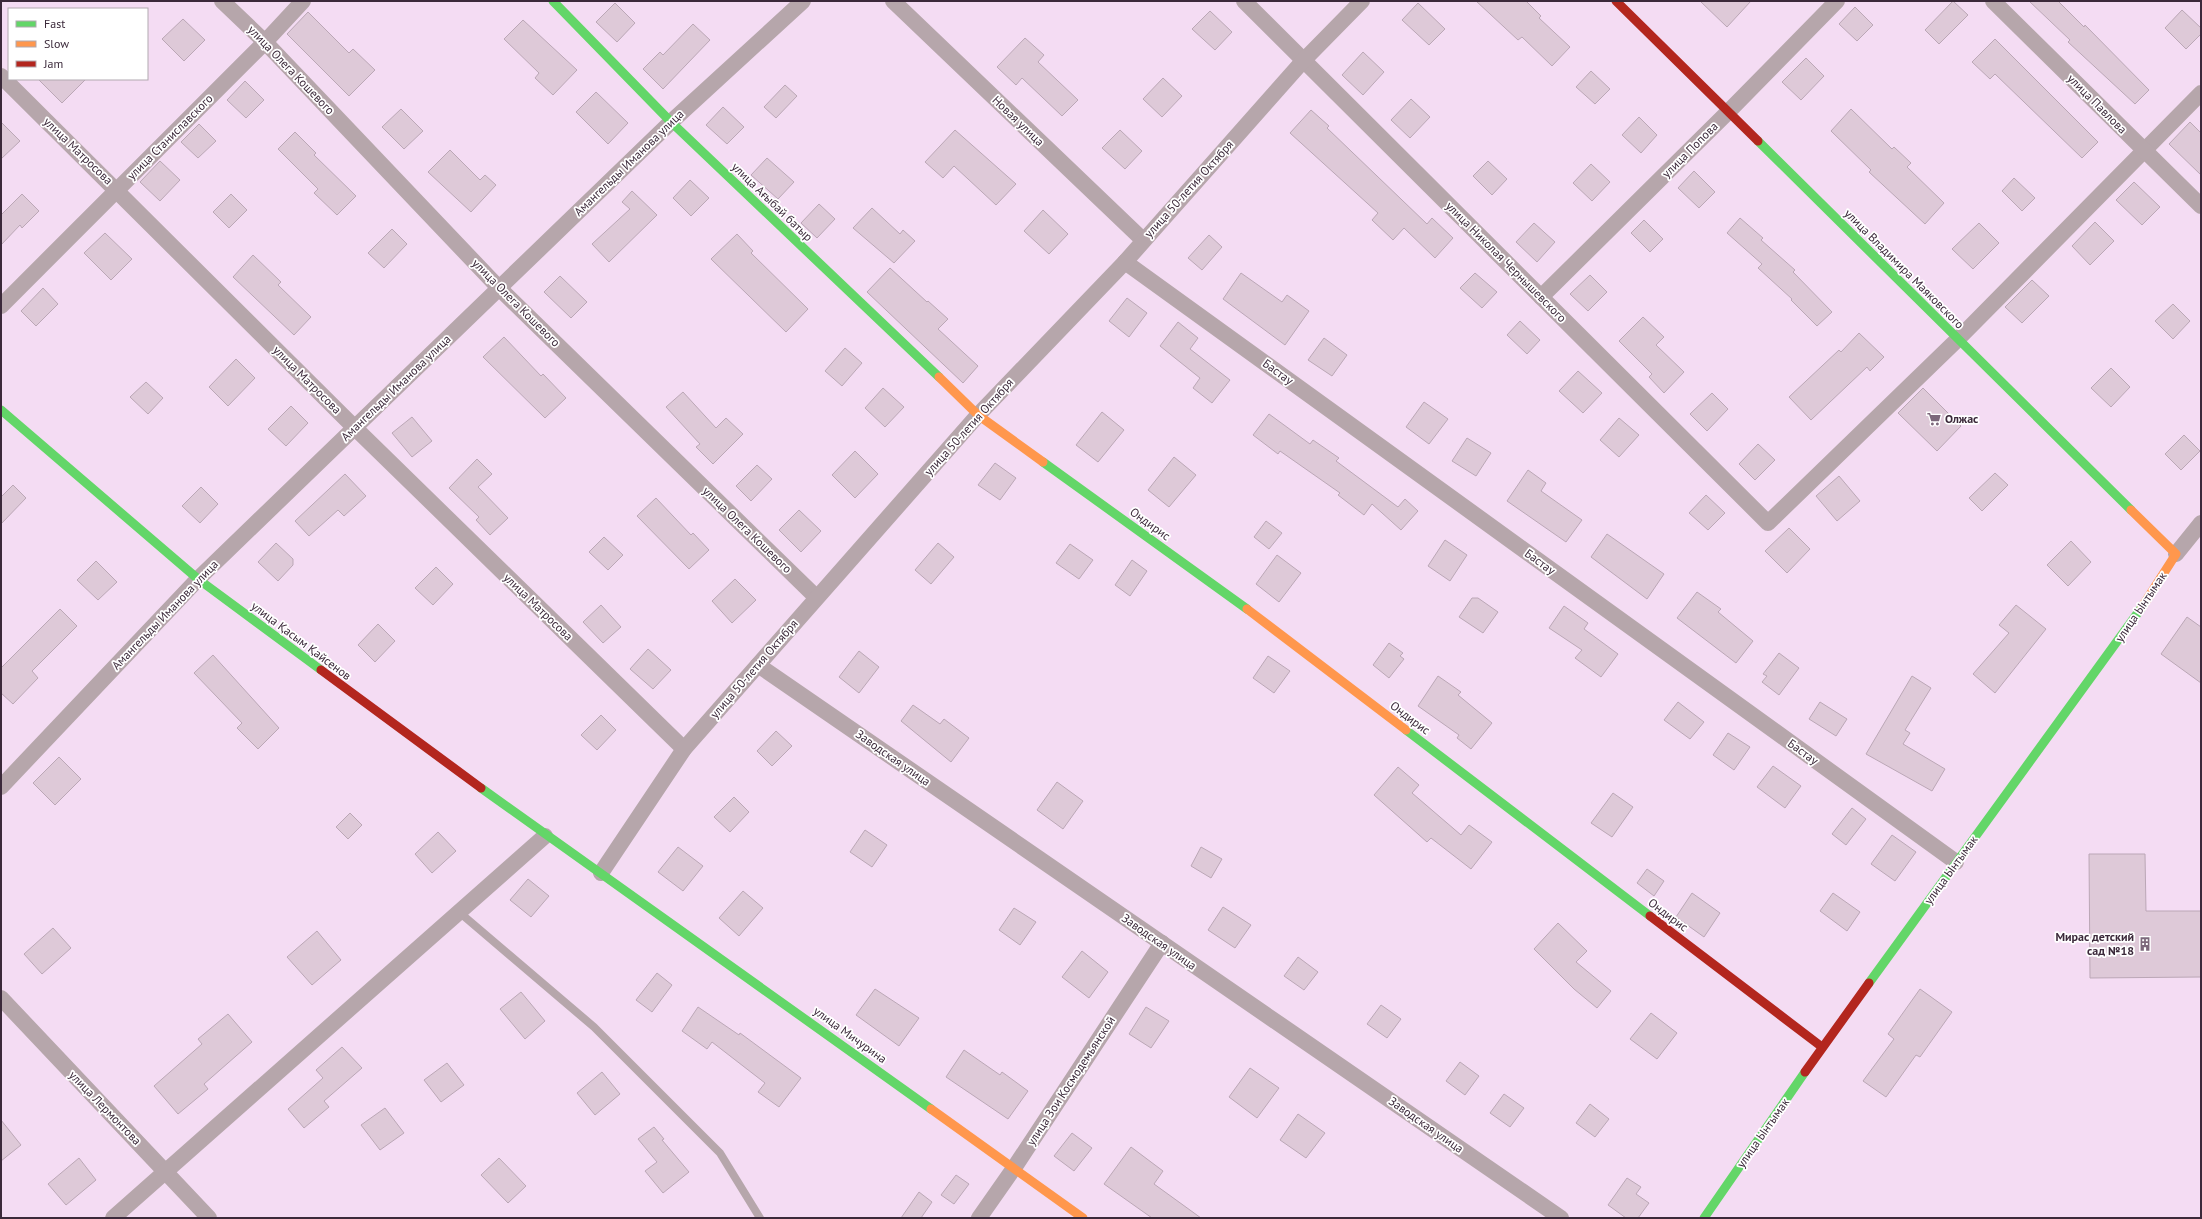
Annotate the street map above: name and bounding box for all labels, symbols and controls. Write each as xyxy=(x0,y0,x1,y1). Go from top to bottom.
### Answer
legend xyxy=(8,8,148,80)
text: Fast xyxy=(44,16,65,31)
street label: улица Олега Кошевого xyxy=(245,22,338,117)
text: Slow xyxy=(44,36,69,51)
text: Jam xyxy=(43,56,63,71)
street label: улица Павлова xyxy=(2064,71,2130,137)
street label: улица Станиславского xyxy=(124,91,216,183)
street label: Новая улица xyxy=(989,92,1047,149)
street label: Амангельды Иманова улица xyxy=(571,106,687,219)
street label: улица Матросова xyxy=(41,114,116,187)
street label: улица Попова xyxy=(1659,119,1721,181)
street label: улица 50-летия Октября xyxy=(1141,137,1236,241)
street label: улица Ағыбай батыр xyxy=(729,159,816,244)
street label: улица Николая Чернышевского xyxy=(1443,198,1570,325)
street label: улица Владимира Маяковского xyxy=(1841,206,1967,332)
street label: улица Олега Кошевого xyxy=(469,256,563,350)
street label: Амангельды Иманова улица xyxy=(338,331,454,444)
street label: улица Матросова xyxy=(270,342,345,417)
street label: Бастау xyxy=(1260,356,1297,388)
street label: улица 50-летия Октября xyxy=(921,375,1016,479)
supermarket icon: Олжас xyxy=(1926,411,1942,427)
place label: Олжас xyxy=(1945,411,1978,426)
street label: улица Олега Кошевого xyxy=(700,483,795,576)
street label: Ондирис xyxy=(1127,504,1174,544)
street label: Бастау xyxy=(1522,546,1559,578)
street label: Амангельды Иманова улица xyxy=(108,557,221,673)
street label: улица Ынтымак xyxy=(2112,568,2170,645)
street label: улица Матросова xyxy=(501,570,576,643)
street label: улица Қасым Қайсенов xyxy=(248,598,354,683)
street label: улица 50-летия Октября xyxy=(707,616,801,721)
street label: Ондирис xyxy=(1387,698,1434,738)
street label: Заводская улица xyxy=(853,726,934,789)
street label: Бастау xyxy=(1785,736,1822,768)
street label: улица Ынтымак xyxy=(1921,832,1981,907)
street label: Ондирис xyxy=(1645,895,1692,935)
street label: Заводская улица xyxy=(1119,910,1200,973)
place label: Мирас детский сад №18 xyxy=(2055,929,2134,958)
building icon: Мирас детский сад №18 xyxy=(2137,936,2153,952)
street label: улица Мичурина xyxy=(811,1003,890,1066)
street label: улица Зои Космодемьянской xyxy=(1023,1013,1118,1148)
street label: улица Лермонтова xyxy=(66,1067,145,1148)
street label: Заводская улица xyxy=(1386,1093,1467,1156)
street label: улица Ынтымак xyxy=(1733,1095,1792,1170)

